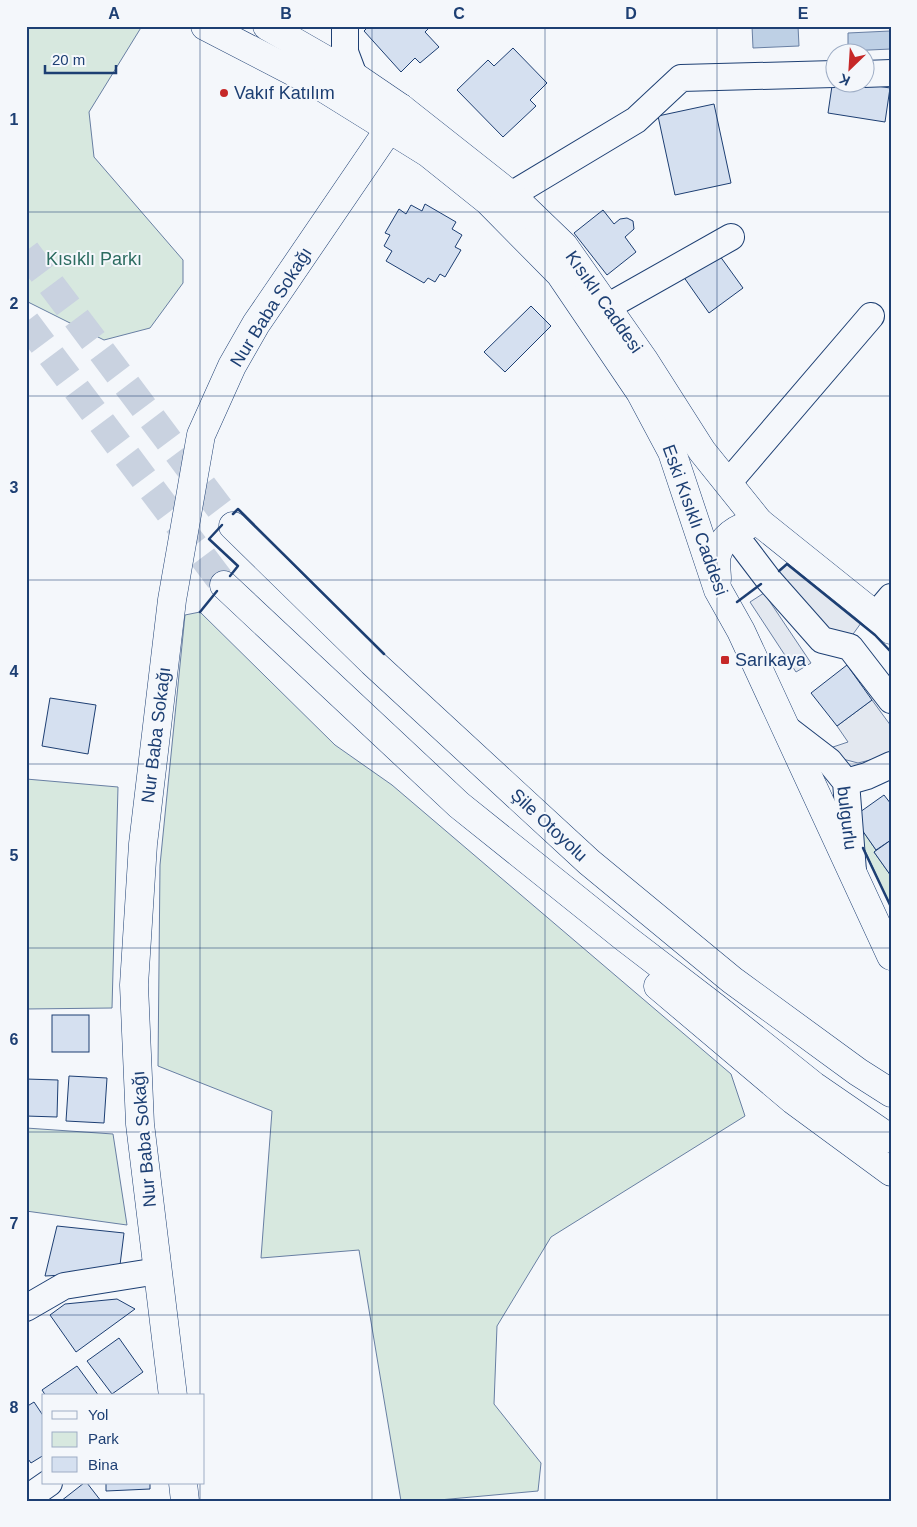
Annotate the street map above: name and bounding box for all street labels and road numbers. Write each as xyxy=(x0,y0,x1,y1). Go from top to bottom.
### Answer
street label: Nur Baba Sokağı xyxy=(226,244,316,370)
street label: Kısıklı Caddesi xyxy=(561,247,647,357)
street label: Eski Kısıklı Caddesi xyxy=(658,442,732,598)
street label: Nur Baba Sokağı xyxy=(138,666,174,804)
street label: Şile Otoyolu xyxy=(507,785,591,865)
street label: bulgurlu xyxy=(833,785,861,851)
street label: Nur Baba Sokağı xyxy=(128,1070,160,1208)

